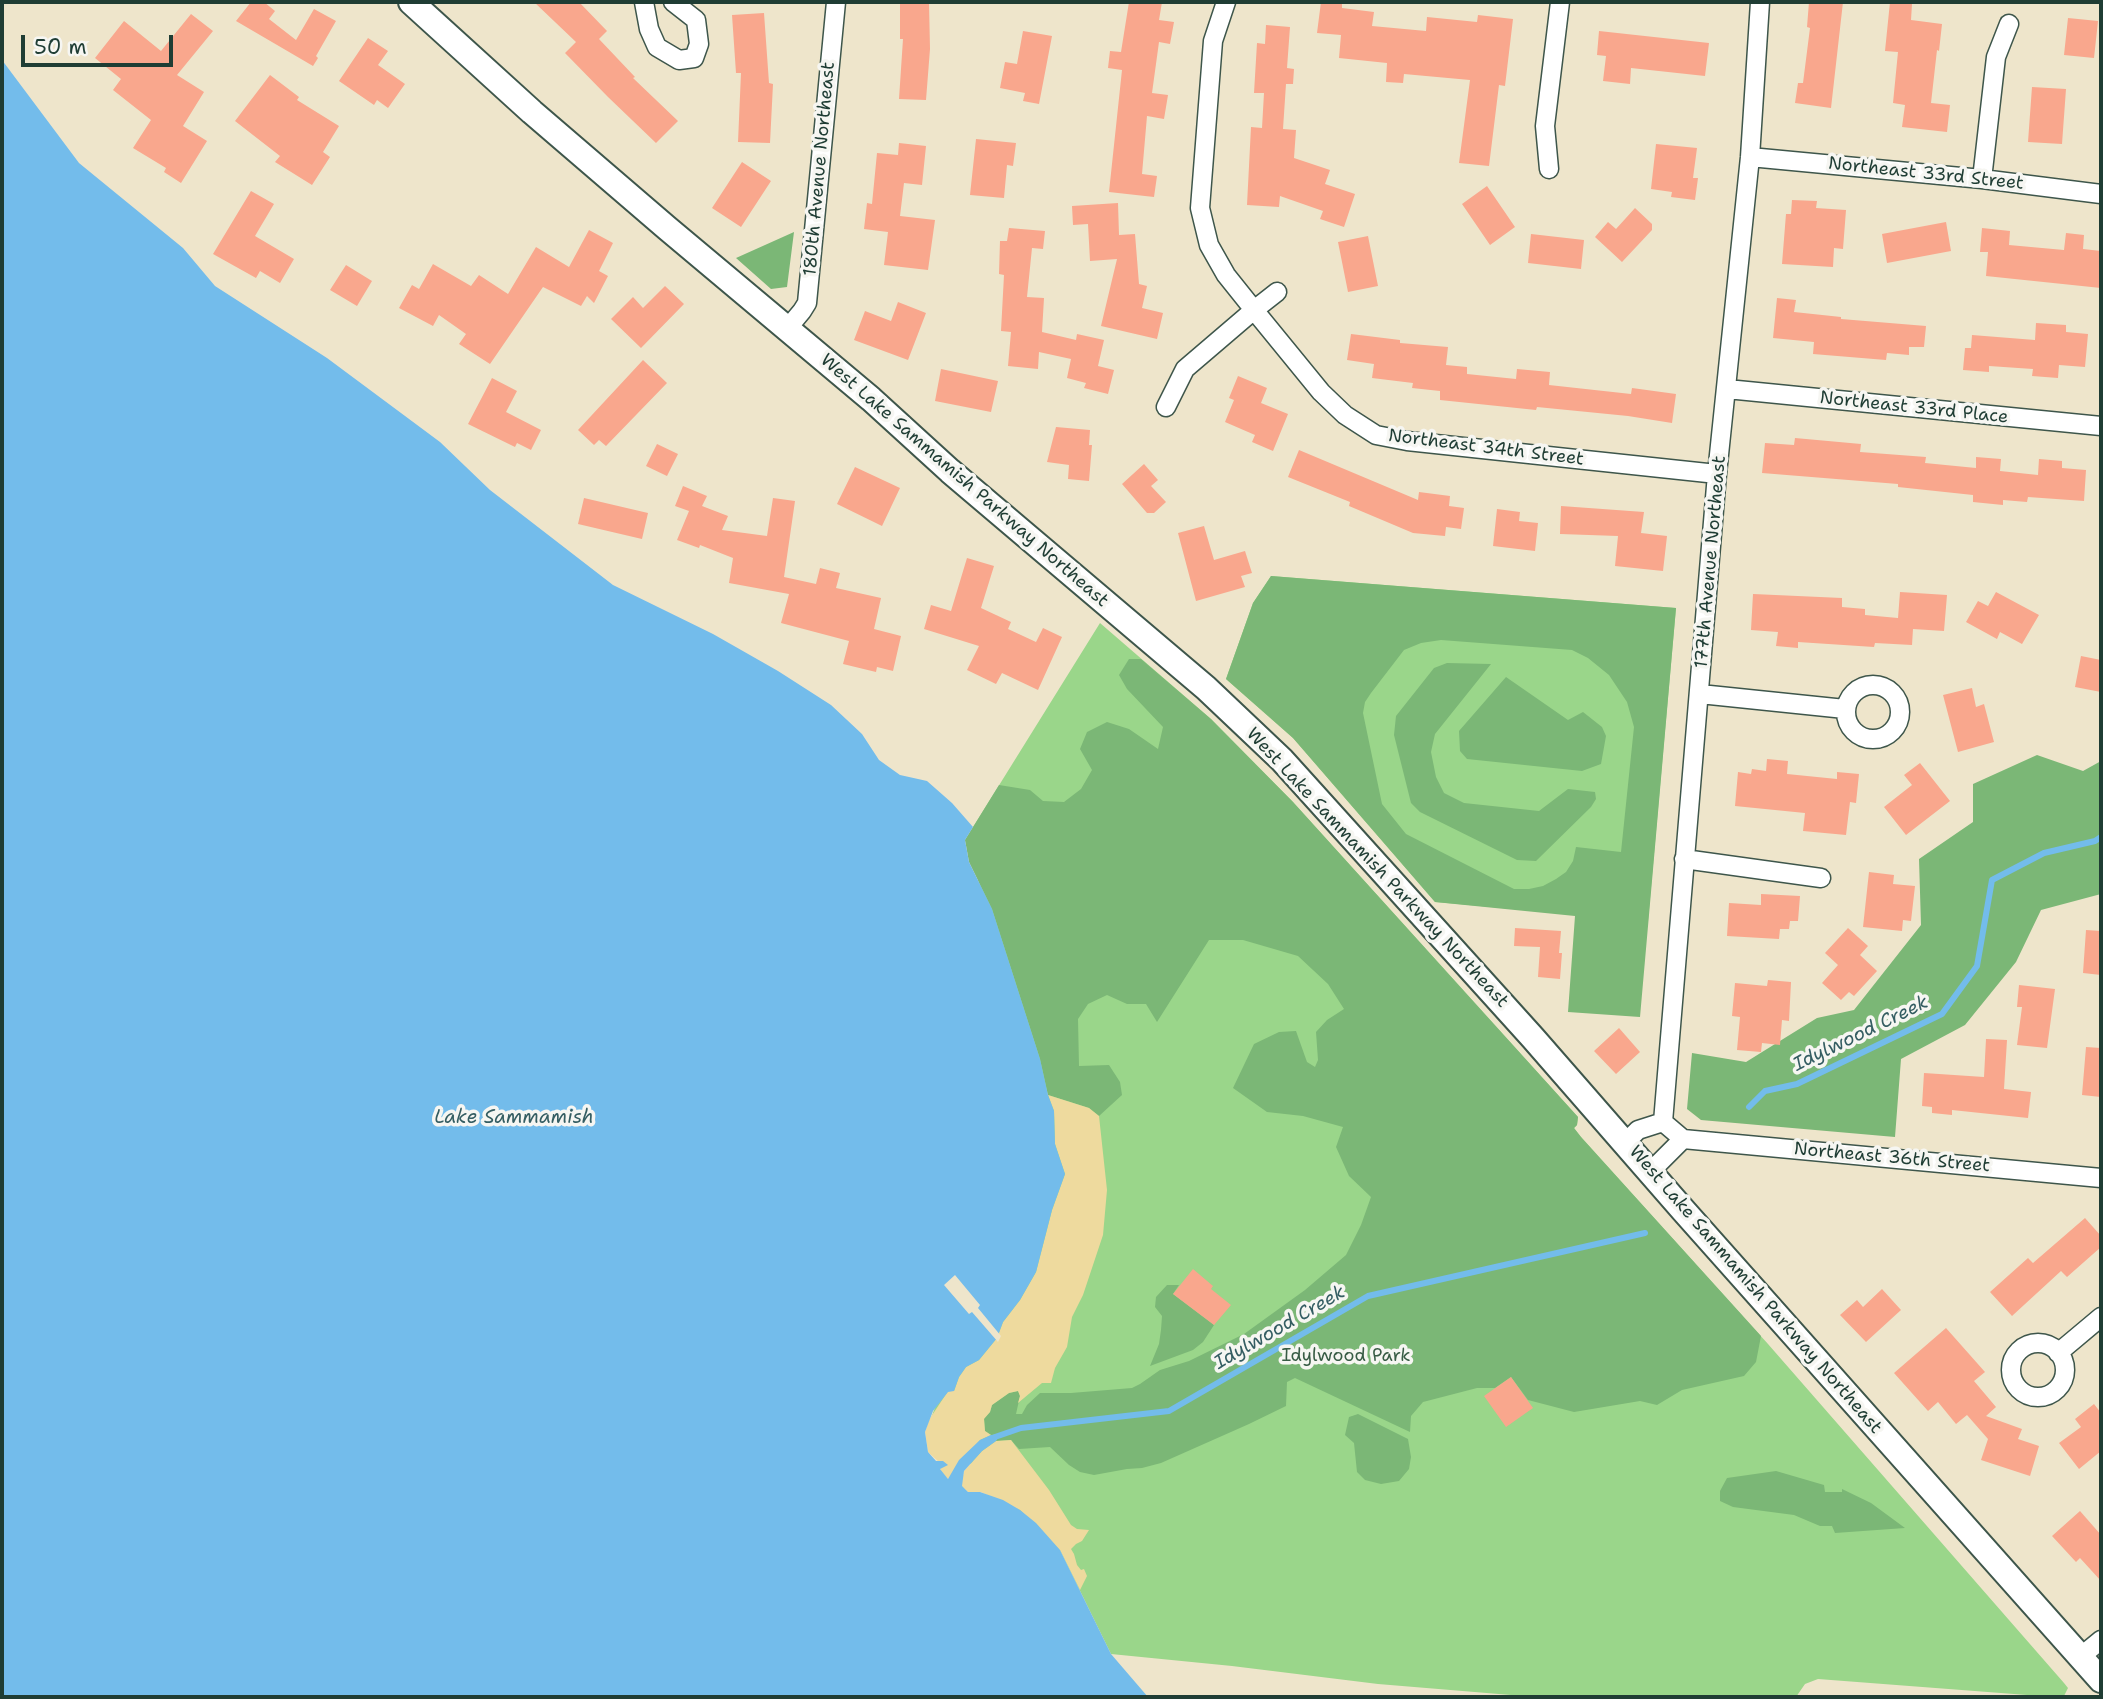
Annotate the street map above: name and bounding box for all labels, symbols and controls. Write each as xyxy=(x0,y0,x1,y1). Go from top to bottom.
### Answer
scale bar xyxy=(24,21,177,65)
text: 50 m xyxy=(34,33,87,61)
street label: 180th Avenue Northeast xyxy=(800,61,840,277)
street label: Northeast 33rd Street xyxy=(1827,153,2025,195)
street label: West Lake Sammamish Parkway Northeast xyxy=(815,350,1113,612)
street label: Northeast 33rd Place xyxy=(1819,387,2009,429)
street label: Northeast 34th Street xyxy=(1387,425,1585,471)
street label: 177th Avenue Northeast xyxy=(1691,455,1731,669)
street label: West Lake Sammamish Parkway Northeast xyxy=(1241,724,1513,1012)
water label: Idylwood Creek xyxy=(1790,991,1932,1077)
water label: Lake Sammamish xyxy=(434,1107,594,1129)
street label: Northeast 36th Street xyxy=(1793,1139,1991,1177)
street label: West Lake Sammamish Parkway Northeast xyxy=(1624,1141,1886,1439)
water label: Idylwood Creek xyxy=(1210,1281,1350,1375)
park label: Idylwood Park xyxy=(1281,1345,1411,1367)

